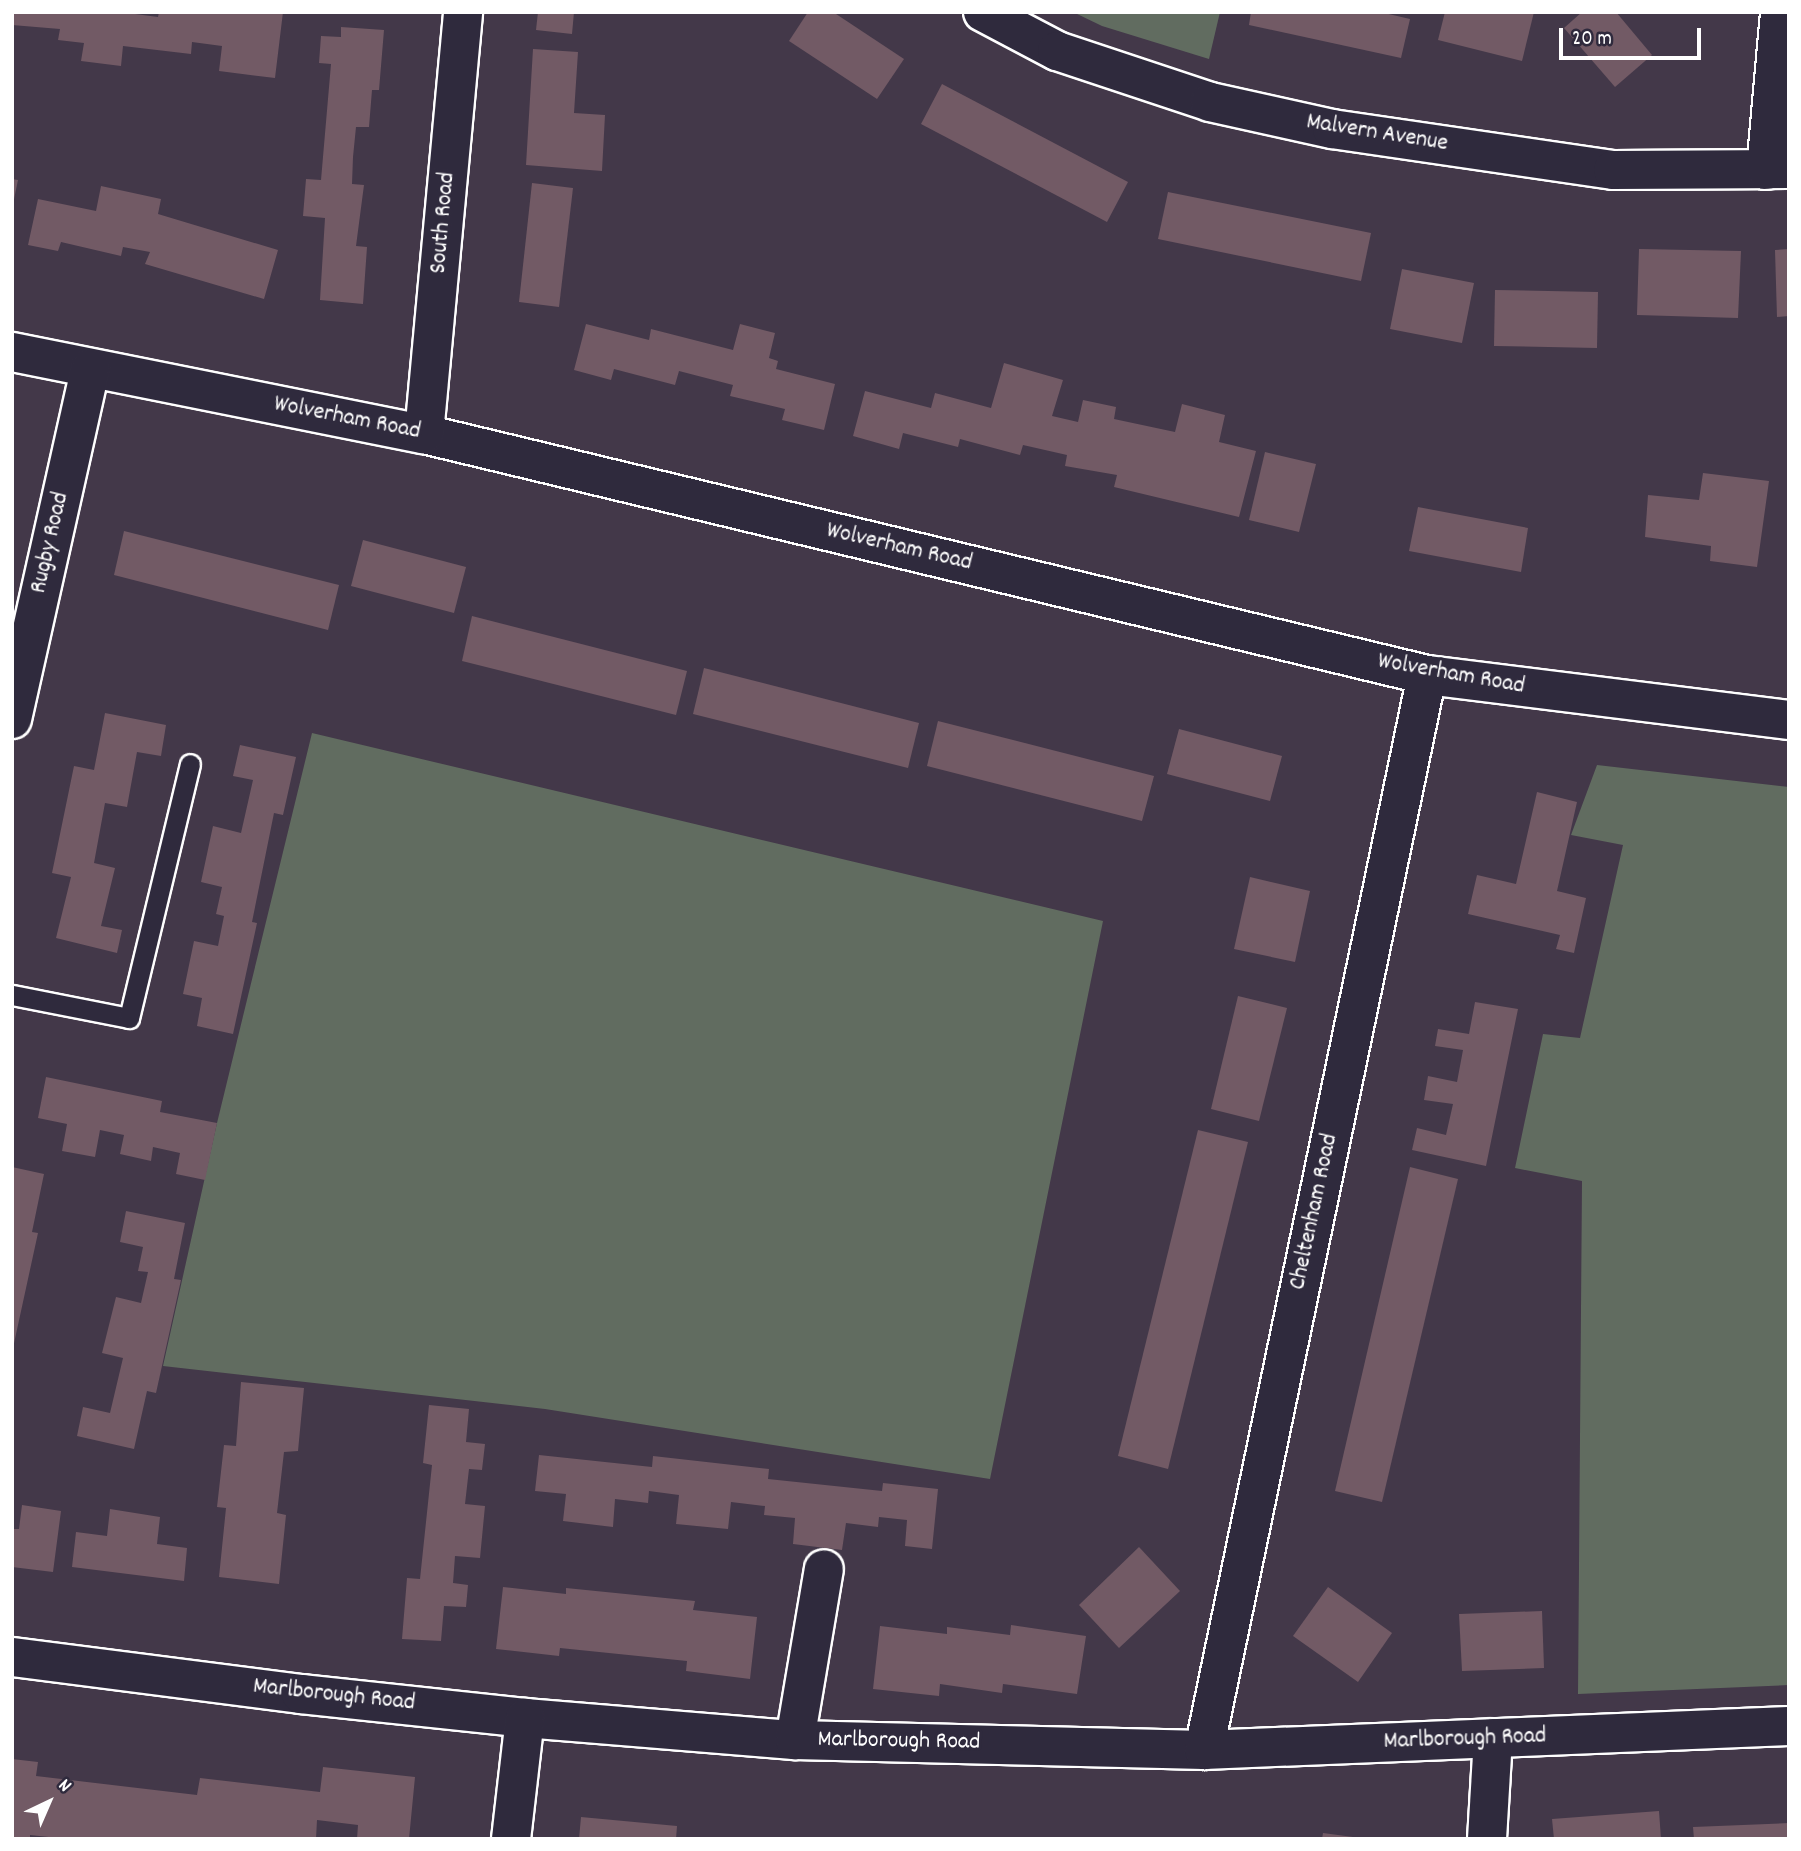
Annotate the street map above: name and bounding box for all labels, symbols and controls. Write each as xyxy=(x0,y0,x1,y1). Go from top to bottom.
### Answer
scale bar xyxy=(1563,14,1705,58)
text: 20 m xyxy=(1572,25,1612,55)
street label: Malvern Avenue xyxy=(1304,109,1450,159)
street label: South Road xyxy=(425,171,463,275)
street label: Wolverham Road xyxy=(271,391,423,447)
street label: Rugby Road xyxy=(25,490,77,596)
street label: Wolverham Road xyxy=(823,517,975,579)
street label: Wolverham Road xyxy=(1375,648,1527,702)
street label: Cheltenham Road xyxy=(1284,1131,1346,1293)
street label: Marlborough Road xyxy=(252,1673,416,1719)
street label: Marlborough Road xyxy=(1383,1723,1547,1757)
street label: Marlborough Road xyxy=(817,1726,981,1758)
north arrow xyxy=(14,1767,84,1837)
text: N xyxy=(51,1774,77,1800)

